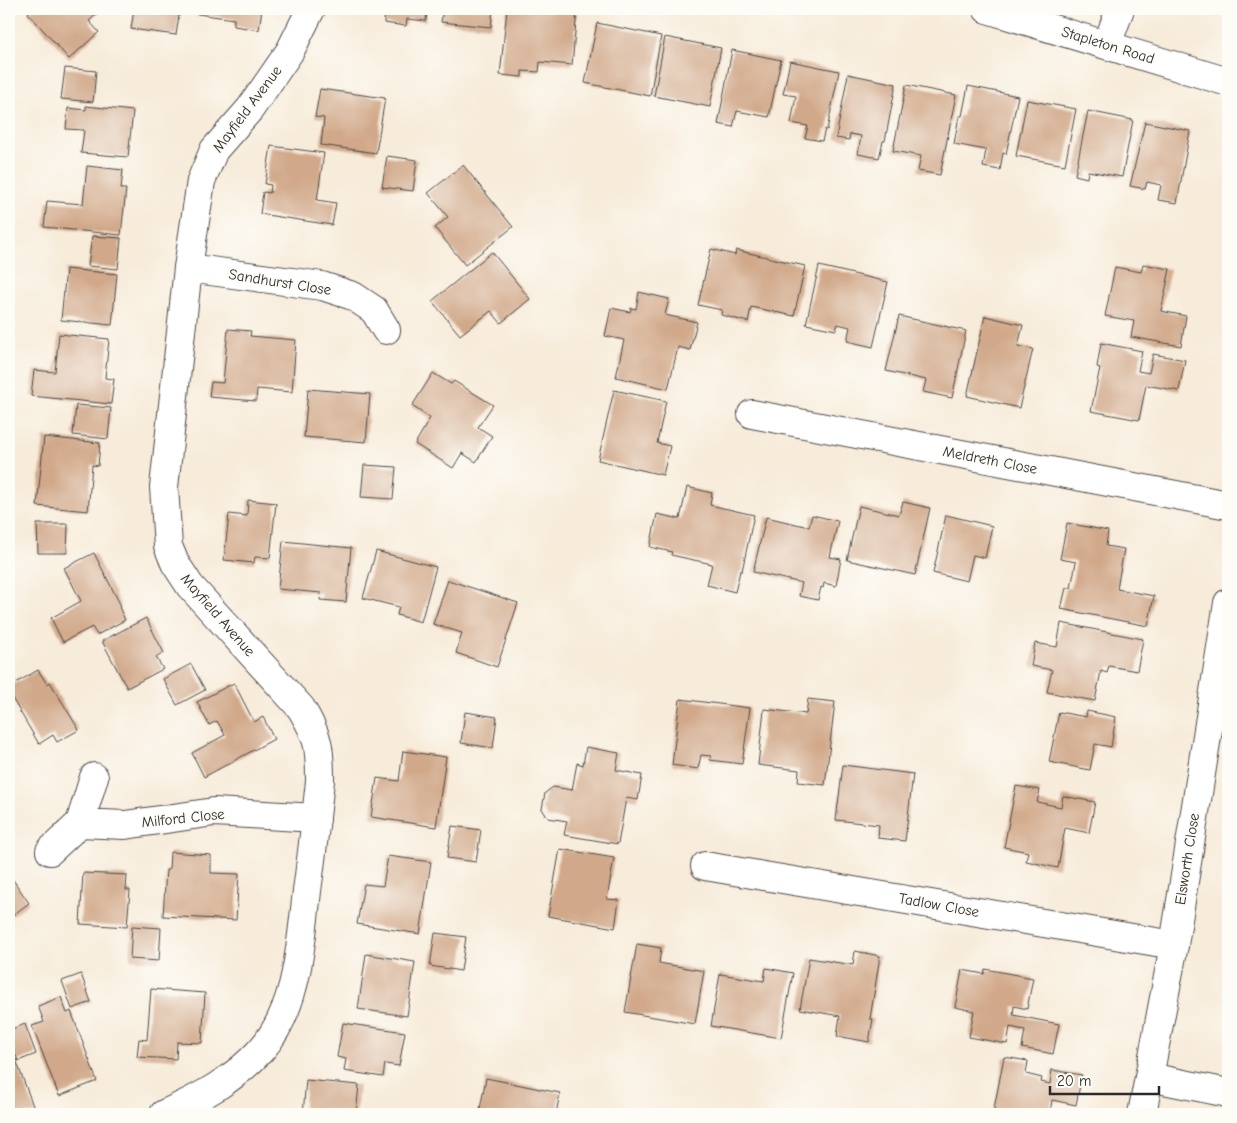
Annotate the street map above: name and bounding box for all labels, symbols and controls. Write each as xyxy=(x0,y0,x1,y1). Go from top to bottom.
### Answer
street label: Stapleton Road xyxy=(1059,22,1157,68)
street label: Mayfield Avenue xyxy=(209,62,286,156)
street label: Sandhurst Close xyxy=(227,265,333,299)
street label: Meldreth Close xyxy=(941,442,1039,478)
street label: Mayfield Avenue xyxy=(177,570,259,661)
street label: Milford Close xyxy=(140,805,226,831)
street label: Elsworth Close xyxy=(1171,811,1203,906)
street label: Tadlow Close xyxy=(897,889,981,921)
scale bar xyxy=(1050,1063,1158,1095)
text: 20 m xyxy=(1057,1072,1091,1090)

